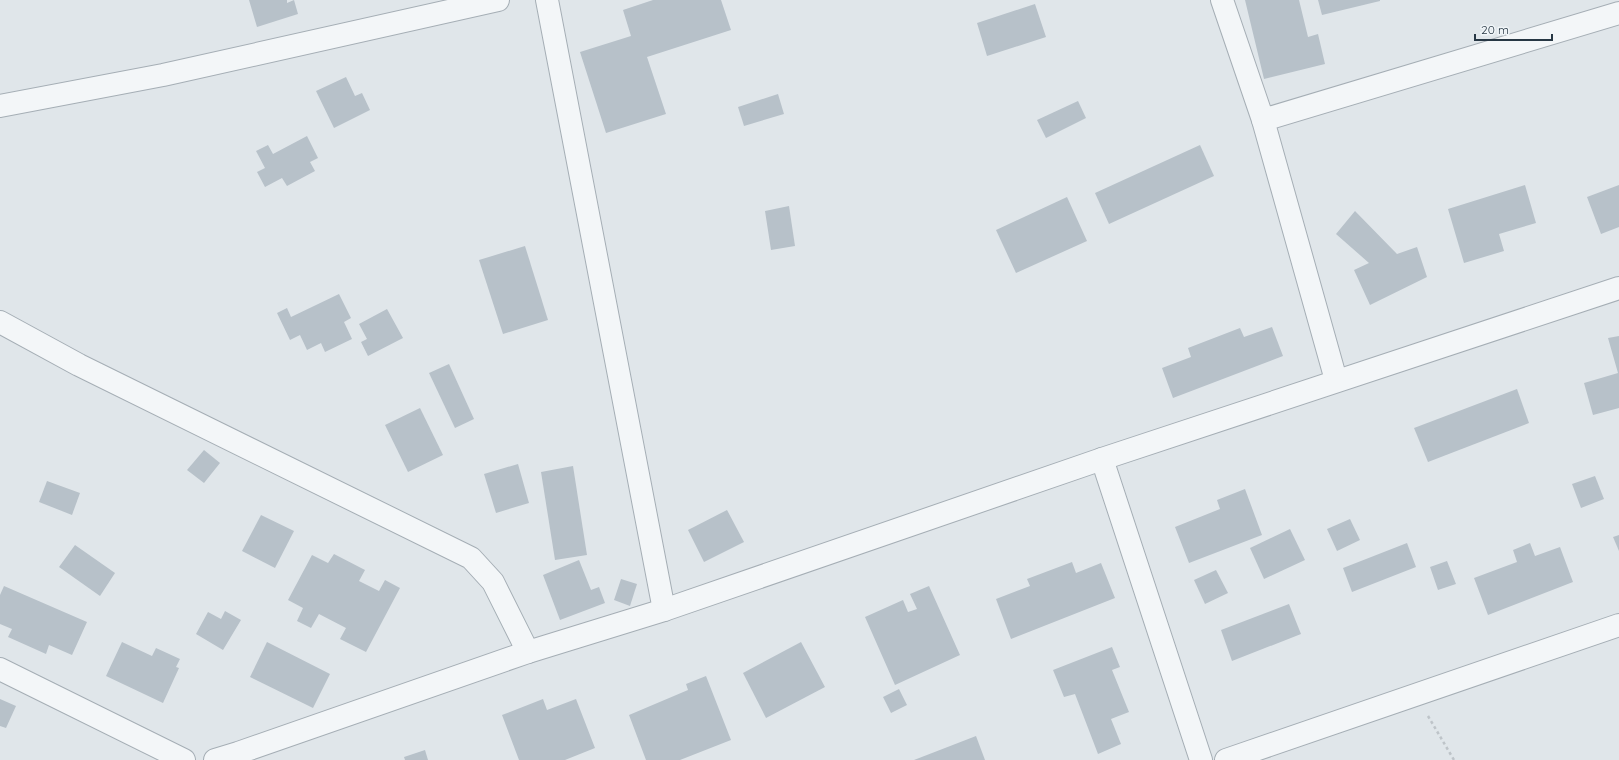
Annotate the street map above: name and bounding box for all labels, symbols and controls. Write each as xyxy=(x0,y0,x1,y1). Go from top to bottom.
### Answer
scale bar xyxy=(1475,16,1552,42)
text: 20 m xyxy=(1481,22,1509,37)

